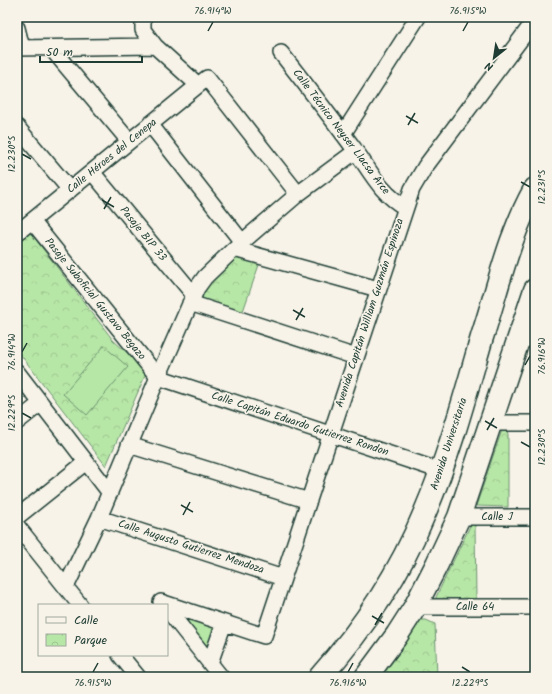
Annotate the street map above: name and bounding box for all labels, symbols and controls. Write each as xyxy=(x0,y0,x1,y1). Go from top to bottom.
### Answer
text: 76.914°W xyxy=(194,3,232,19)
text: 76.915°W xyxy=(449,3,487,19)
scale bar xyxy=(40,38,142,64)
north arrow xyxy=(474,38,514,78)
text: 50 m xyxy=(46,43,73,62)
text: N xyxy=(482,56,497,75)
street label: Calle Técnico Neyser Llacsa Arce xyxy=(288,65,394,199)
street label: Calle Héroes del Cenepa xyxy=(63,114,161,198)
text: 12.230°S xyxy=(4,135,20,172)
text: 12.231°S xyxy=(534,169,550,204)
street label: Pasaje BIP 33 xyxy=(115,202,171,266)
street label: Avenida Capitán William Guzmán Espinoza xyxy=(331,216,409,410)
street label: Pasaje Suboficial Gustavo Begazo xyxy=(40,234,150,364)
text: 76.914°W xyxy=(4,333,20,371)
text: 76.916°W xyxy=(534,337,550,375)
street label: Calle Capitán Eduardo Gutierrez Rondon xyxy=(209,387,391,461)
text: 12.229°S xyxy=(4,394,20,431)
street label: Avenida Universitaria xyxy=(426,395,472,493)
text: 12.230°S xyxy=(534,428,550,465)
street label: Calle J xyxy=(481,508,514,526)
street label: Calle Augusto Gutierrez Mendoza xyxy=(116,515,266,579)
street label: Calle 64 xyxy=(456,598,494,616)
legend xyxy=(38,604,168,656)
text: Calle xyxy=(74,611,99,630)
text: Parque xyxy=(74,631,108,650)
text: 76.915°W xyxy=(74,675,112,691)
text: 76.916°W xyxy=(329,675,367,691)
text: 12.229°S xyxy=(452,675,489,691)

